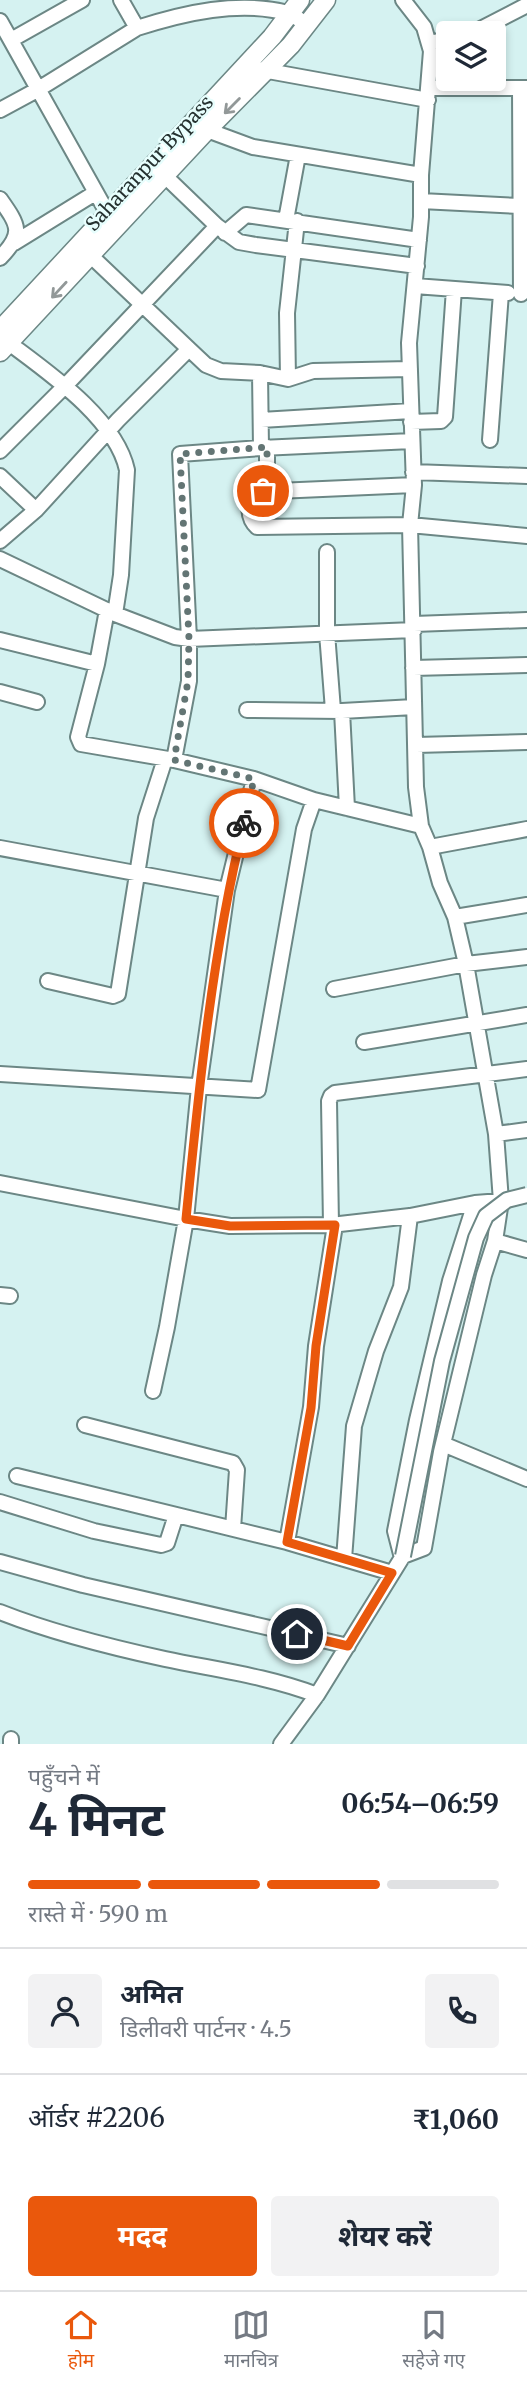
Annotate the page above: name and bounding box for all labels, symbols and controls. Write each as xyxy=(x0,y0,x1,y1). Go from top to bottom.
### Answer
map controls xyxy=(436,21,506,91)
button: layers xyxy=(436,21,506,91)
street label: Saharanpur Bypass xyxy=(80,90,218,236)
one-way arrow xyxy=(223,97,240,114)
one-way arrow xyxy=(51,281,68,298)
pin xyxy=(233,461,293,521)
icon: bag xyxy=(244,472,282,510)
courier xyxy=(209,788,279,858)
icon: bike xyxy=(225,804,263,842)
pin xyxy=(267,1604,327,1664)
icon: home xyxy=(278,1615,316,1653)
text: पहुँचने में xyxy=(28,1762,100,1791)
text: 06:54–06:59 xyxy=(341,1787,499,1820)
text: 4 मिनट xyxy=(28,1791,165,1849)
text: रास्ते में · 590 m xyxy=(28,1899,168,1928)
button: person xyxy=(28,1974,102,2048)
button: phone xyxy=(425,1974,499,2048)
text: अमित xyxy=(120,1977,183,2010)
text: डिलीवरी पार्टनर · 4.5 xyxy=(120,2014,292,2043)
text: ऑर्डर #2206 xyxy=(28,2101,165,2134)
text: ₹1,060 xyxy=(412,2103,499,2136)
button: मदद xyxy=(28,2196,257,2276)
button: शेयर करें xyxy=(271,2196,499,2276)
tab: होम xyxy=(62,2306,100,2375)
tab: मानचित्र xyxy=(224,2306,278,2375)
tab: सहेजे गए xyxy=(402,2306,465,2375)

